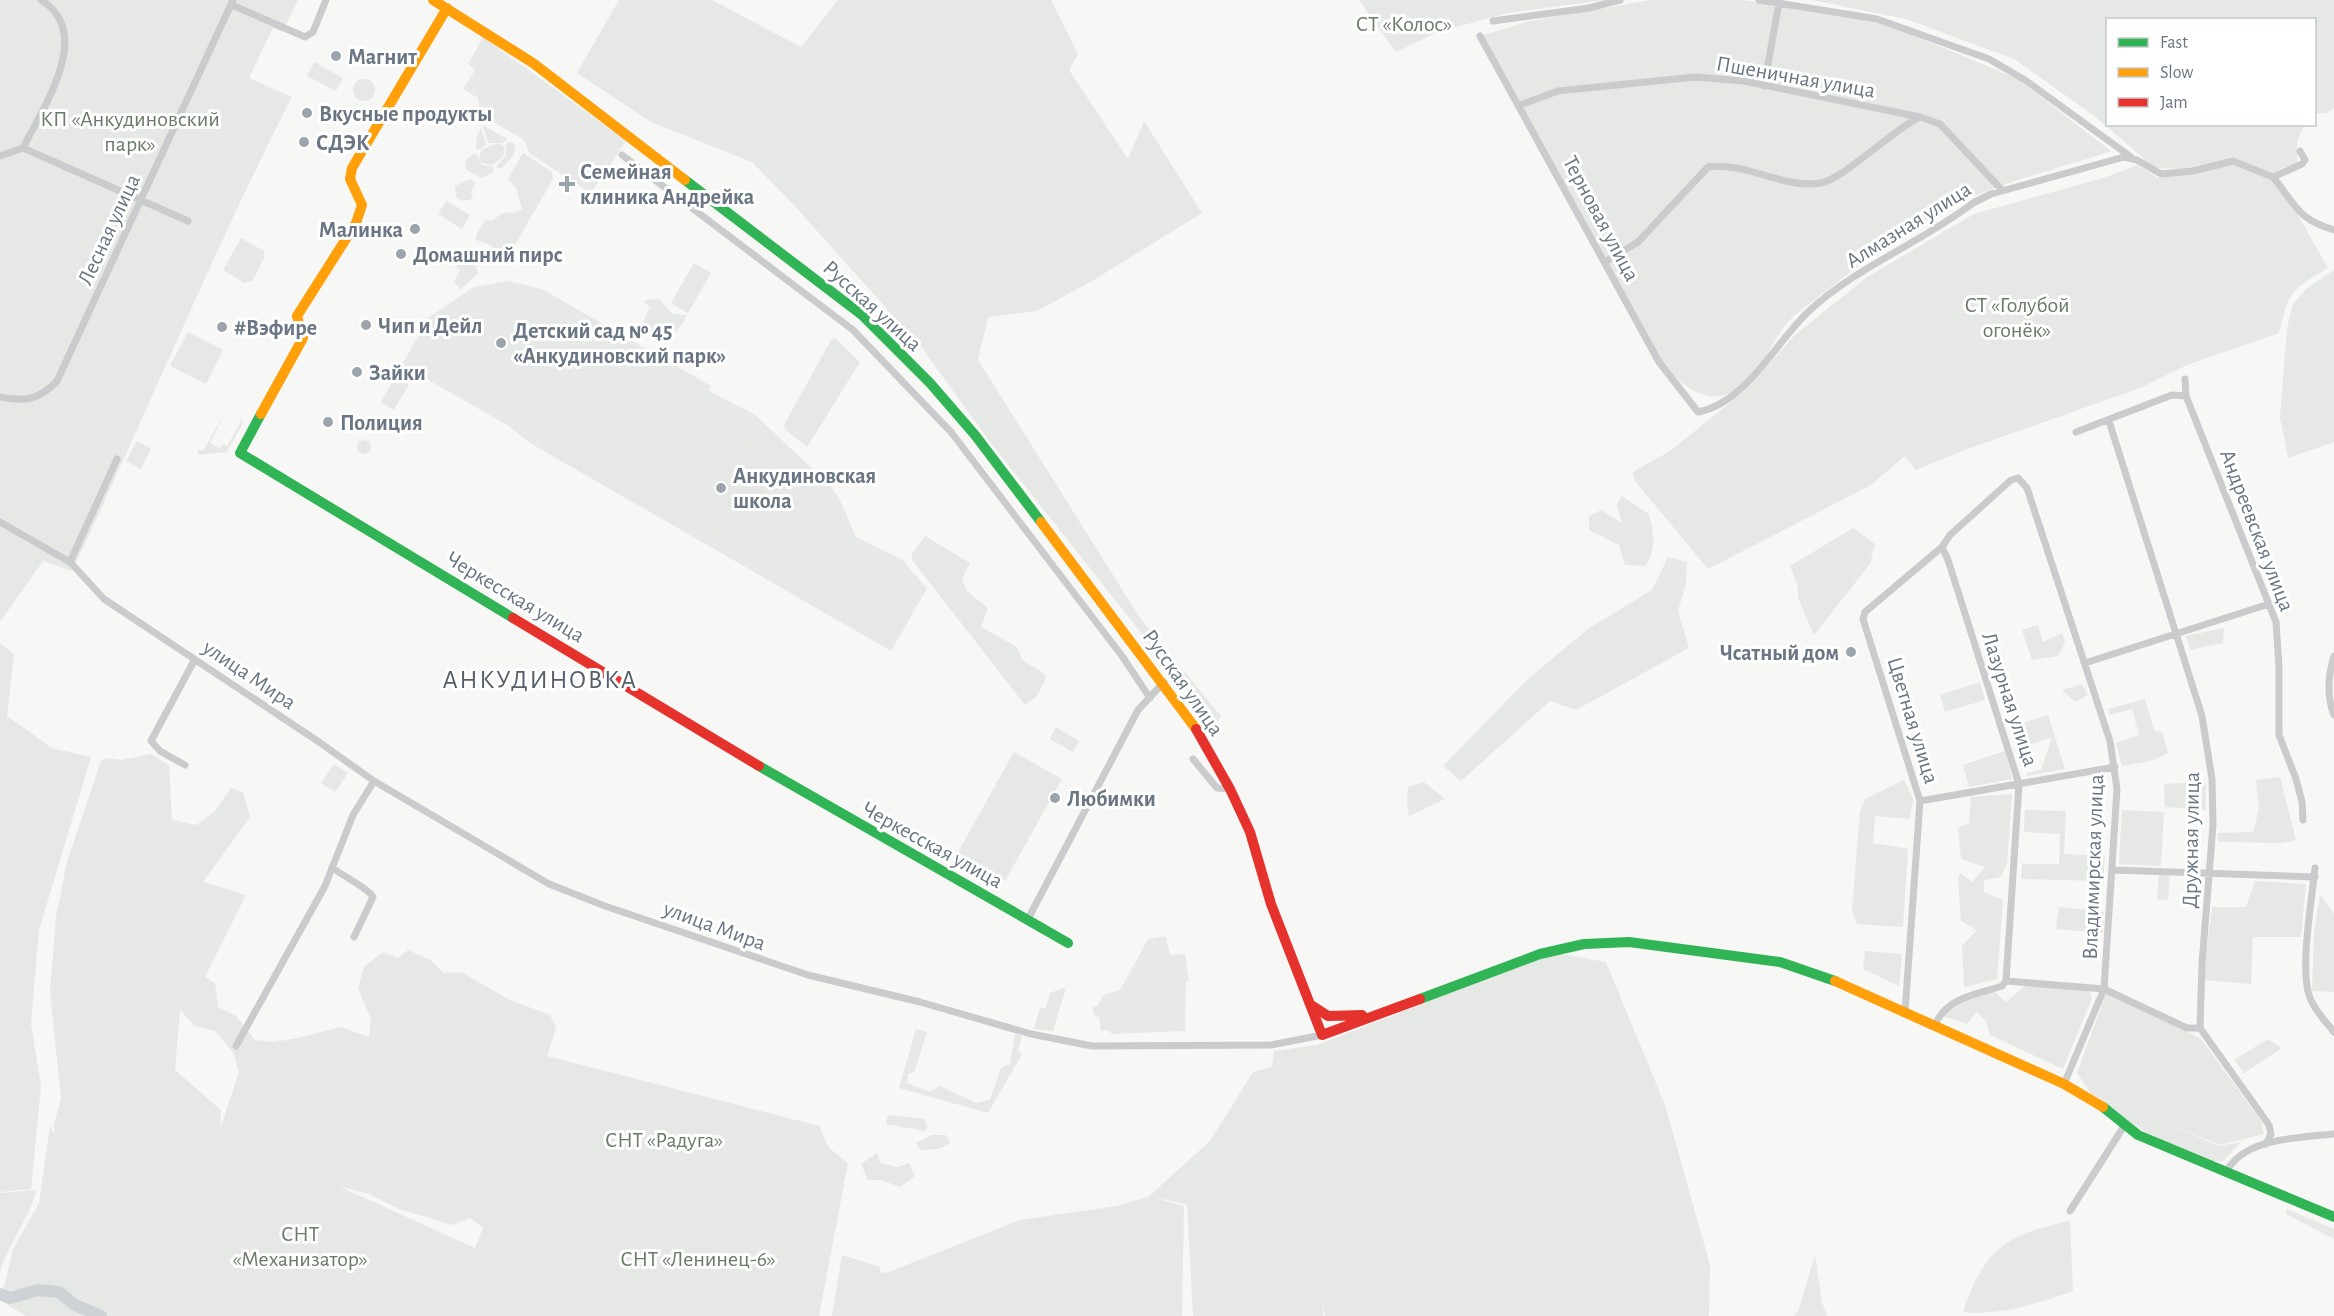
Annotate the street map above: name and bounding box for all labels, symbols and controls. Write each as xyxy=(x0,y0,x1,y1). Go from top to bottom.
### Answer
park label: СТ «Колос» xyxy=(1356,13,1452,35)
legend xyxy=(2106,18,2316,126)
text: Fast xyxy=(2160,34,2188,52)
place label: Магнит xyxy=(348,46,417,68)
marker: Магнит xyxy=(329,49,343,63)
street label: Пшеничная улица xyxy=(1715,52,1877,102)
text: Slow xyxy=(2160,64,2193,82)
text: Jam xyxy=(2160,94,2188,112)
place label: Вкусные продукты xyxy=(319,103,492,126)
marker: Вкусные продукты xyxy=(300,106,314,120)
park label: КП «Анкудиновский парк» xyxy=(40,108,220,155)
place label: СДЭК xyxy=(316,132,370,154)
marker: СДЭК xyxy=(297,135,311,149)
street label: Терновая улица xyxy=(1559,152,1643,285)
place label: Семейная клиника Андрейка xyxy=(580,161,754,208)
street label: Лесная улица xyxy=(74,171,144,288)
marker: Семейная клиника Андрейка xyxy=(558,175,576,193)
street label: Алмазная улица xyxy=(1842,178,1975,272)
place label: Малинка xyxy=(319,219,403,241)
marker: Малинка xyxy=(408,222,422,236)
place label: Домашний пирс xyxy=(413,244,563,266)
marker: Домашний пирс xyxy=(394,247,408,261)
street label: Русская улица xyxy=(819,256,926,355)
park label: СТ «Голубой огонёк» xyxy=(1964,294,2070,341)
place label: Чип и Дейл xyxy=(378,315,483,337)
place label: #Вэфире xyxy=(234,317,317,339)
marker: Чип и Дейл xyxy=(359,318,373,332)
marker: #Вэфире xyxy=(215,320,229,334)
place label: Детский сад № 45 «Анкудиновский парк» xyxy=(513,320,726,368)
marker: Детский сад № 45 «Анкудиновский парк» xyxy=(494,336,508,350)
place label: Зайки xyxy=(369,362,426,384)
marker: Зайки xyxy=(350,365,364,379)
place label: Полиция xyxy=(340,412,423,434)
marker: Полиция xyxy=(321,415,335,429)
street label: Андреевская улица xyxy=(2216,446,2298,614)
place label: Анкудиновская школа xyxy=(733,465,876,512)
marker: Анкудиновская школа xyxy=(714,481,728,495)
street label: Черкесская улица xyxy=(443,547,588,647)
street label: Русская улица xyxy=(1139,625,1228,740)
street label: Лазурная улица xyxy=(1978,629,2042,769)
street label: улица Мира xyxy=(198,635,300,714)
place label: Чсатный дом xyxy=(1720,642,1839,664)
marker: Чсатный дом xyxy=(1844,645,1858,659)
street label: Цветная улица xyxy=(1883,654,1943,786)
district label: АНКУДИНОВКА xyxy=(443,667,637,693)
street label: Дружная улица xyxy=(2179,772,2203,909)
street label: Владимирская улица xyxy=(2079,774,2107,960)
place label: Любимки xyxy=(1067,788,1156,810)
marker: Любимки xyxy=(1048,791,1062,805)
street label: Черкесская улица xyxy=(859,797,1006,892)
street label: улица Мира xyxy=(660,897,769,955)
park label: СНТ «Радуга» xyxy=(605,1129,723,1151)
park label: СНТ «Механизатор» xyxy=(232,1223,368,1270)
park label: СНТ «Ленинец-6» xyxy=(620,1248,776,1270)

